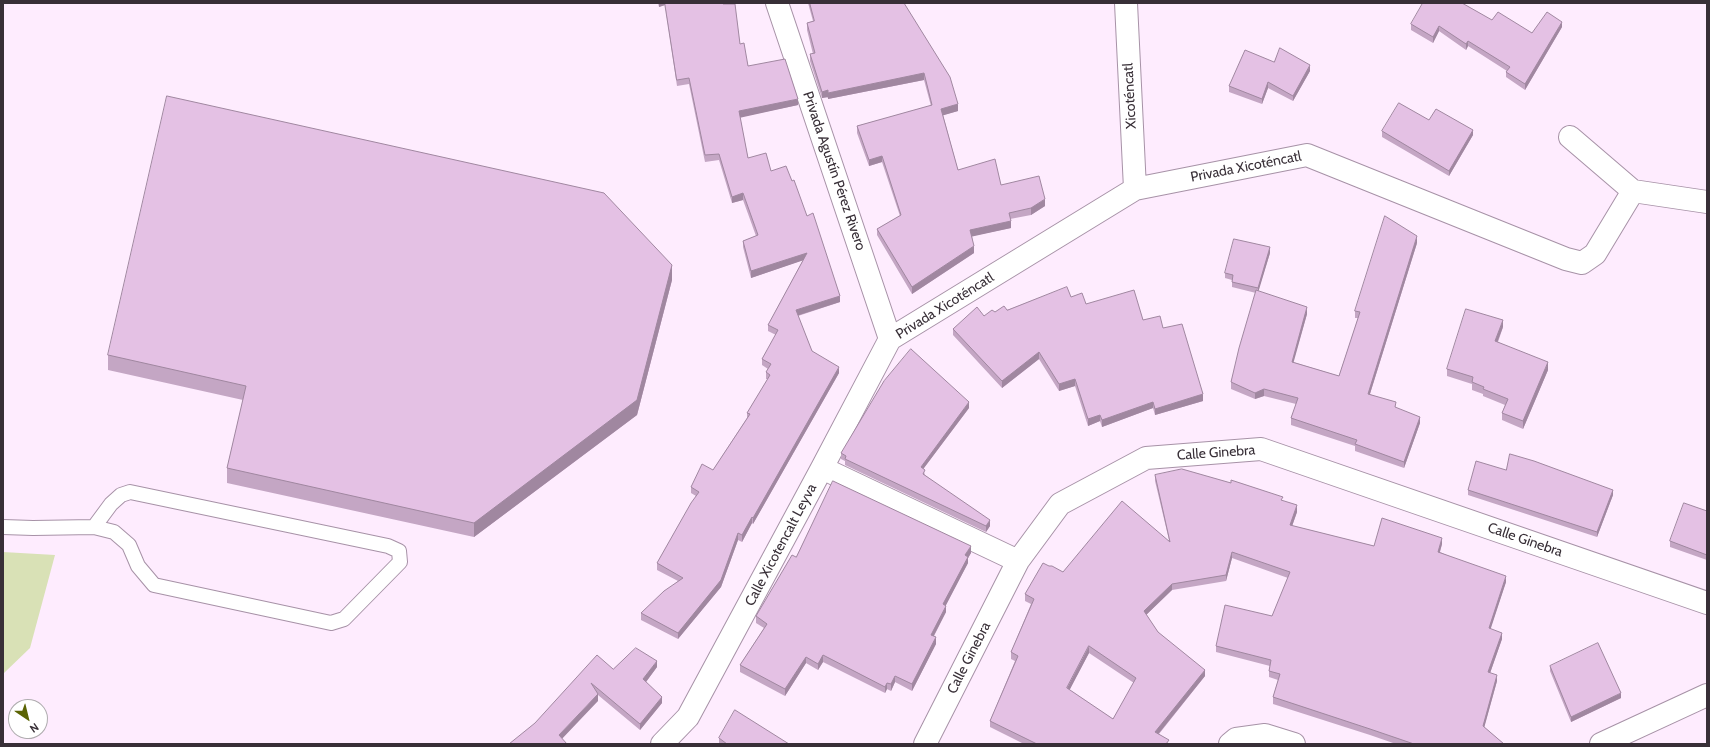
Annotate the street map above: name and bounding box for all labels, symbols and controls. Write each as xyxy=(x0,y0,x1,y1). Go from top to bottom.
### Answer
street label: Xicoténcatl xyxy=(1120,63,1140,129)
street label: Privada Agustín Pérez Rivero xyxy=(799,89,869,253)
street label: Privada Xicoténcatl xyxy=(1189,148,1303,186)
street label: Privada Xicoténcatl xyxy=(893,269,997,343)
street label: Calle Ginebra xyxy=(1176,442,1256,464)
street label: Calle Xicotencalt Leyva xyxy=(742,481,820,609)
street label: Calle Ginebra xyxy=(1485,519,1565,561)
street label: Calle Ginebra xyxy=(944,619,994,697)
north arrow xyxy=(8,699,48,739)
text: N xyxy=(27,720,42,736)

